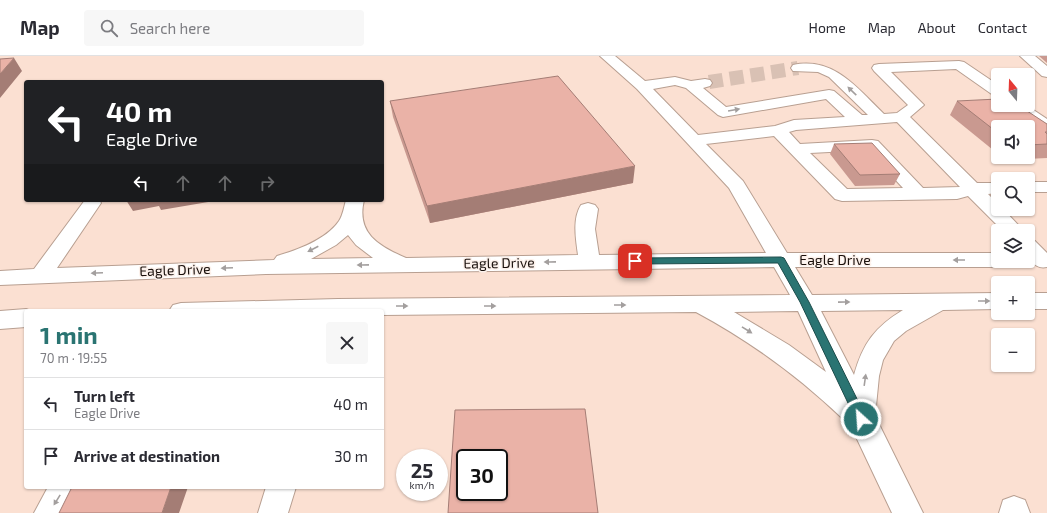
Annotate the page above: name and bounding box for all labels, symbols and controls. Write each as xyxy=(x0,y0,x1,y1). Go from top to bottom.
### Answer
search box xyxy=(84,10,364,46)
text: Map xyxy=(20,16,60,39)
icon: search xyxy=(98,17,120,39)
text: Search here xyxy=(130,19,210,37)
text: Home xyxy=(809,19,846,36)
text: Map xyxy=(868,19,896,36)
text: About xyxy=(918,19,956,36)
text: Contact xyxy=(978,19,1027,36)
north arrow xyxy=(991,68,1035,112)
map controls xyxy=(991,68,1035,372)
one-way arrow xyxy=(847,86,857,96)
text: 40 m xyxy=(106,94,172,128)
icon: left xyxy=(40,96,92,148)
one-way arrow xyxy=(728,107,740,113)
button: sound xyxy=(991,120,1035,164)
text: Eagle Drive xyxy=(106,128,198,150)
icon: left xyxy=(130,172,152,194)
icon: ahead xyxy=(172,172,194,194)
icon: ahead xyxy=(214,172,236,194)
icon: right xyxy=(256,172,278,194)
button: search xyxy=(991,172,1035,216)
button: layers xyxy=(991,224,1035,268)
pin xyxy=(618,244,652,278)
one-way arrow xyxy=(307,246,319,252)
icon: arrive xyxy=(624,250,646,272)
street label: Eagle Drive xyxy=(799,251,871,268)
street label: Eagle Drive xyxy=(463,253,535,272)
one-way arrow xyxy=(952,257,965,263)
one-way arrow xyxy=(543,259,556,265)
street label: Eagle Drive xyxy=(139,260,211,279)
one-way arrow xyxy=(356,262,369,268)
one-way arrow xyxy=(221,264,233,271)
one-way arrow xyxy=(91,269,103,276)
button: + xyxy=(991,276,1035,320)
one-way arrow xyxy=(978,298,991,304)
one-way arrow xyxy=(838,299,851,305)
one-way arrow xyxy=(614,302,627,308)
one-way arrow xyxy=(396,303,409,309)
one-way arrow xyxy=(484,303,497,309)
text: 1 min xyxy=(40,320,98,349)
button: close xyxy=(326,322,368,364)
one-way arrow xyxy=(742,326,752,334)
button: − xyxy=(991,328,1035,372)
text: 70 m · 19:55 xyxy=(40,350,107,366)
one-way arrow xyxy=(862,374,868,386)
text: Turn left xyxy=(74,387,135,405)
icon: left xyxy=(40,393,62,415)
text: 40 m xyxy=(333,395,368,413)
position arrow xyxy=(840,398,882,440)
text: Eagle Drive xyxy=(74,405,140,421)
icon: arrive xyxy=(40,445,62,467)
text: Arrive at destination xyxy=(74,447,220,465)
text: 30 m xyxy=(334,447,368,465)
speed limit sign: 30 xyxy=(456,449,508,501)
text: 25 xyxy=(411,458,433,482)
text: km/h xyxy=(410,479,434,491)
one-way arrow xyxy=(53,494,60,506)

